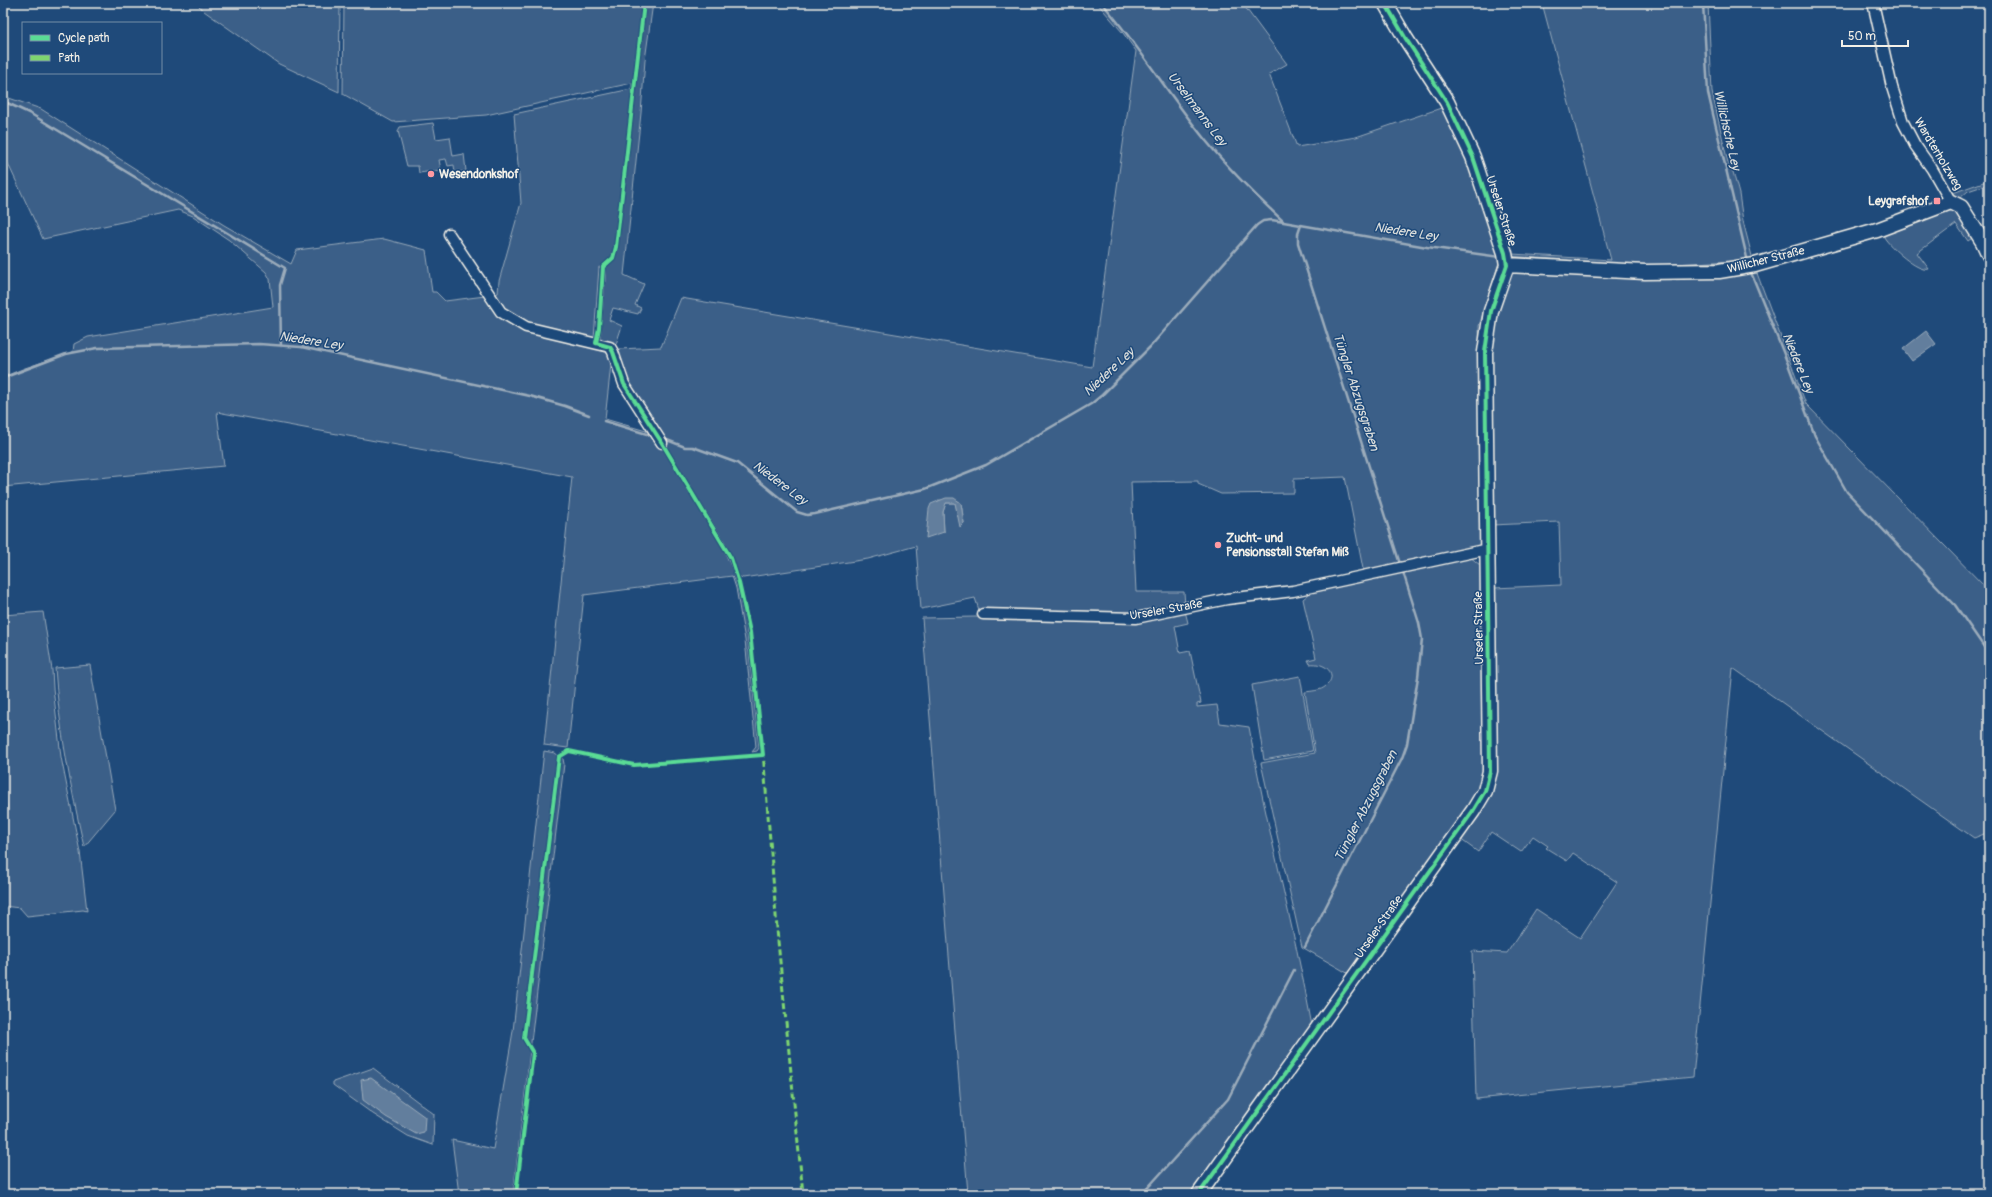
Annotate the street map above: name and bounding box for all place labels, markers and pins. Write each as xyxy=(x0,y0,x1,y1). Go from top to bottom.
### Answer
place label: Wesendonkshof xyxy=(439,167,519,182)
marker: Wesendonkshof xyxy=(426,169,436,179)
place label: Leygrafshof xyxy=(1868,194,1929,209)
marker: Leygrafshof xyxy=(1932,196,1942,206)
place label: Zucht- und Pensionsstall Stefan Miß xyxy=(1226,531,1349,560)
marker: Zucht- und Pensionsstall Stefan Miß xyxy=(1213,540,1223,550)

